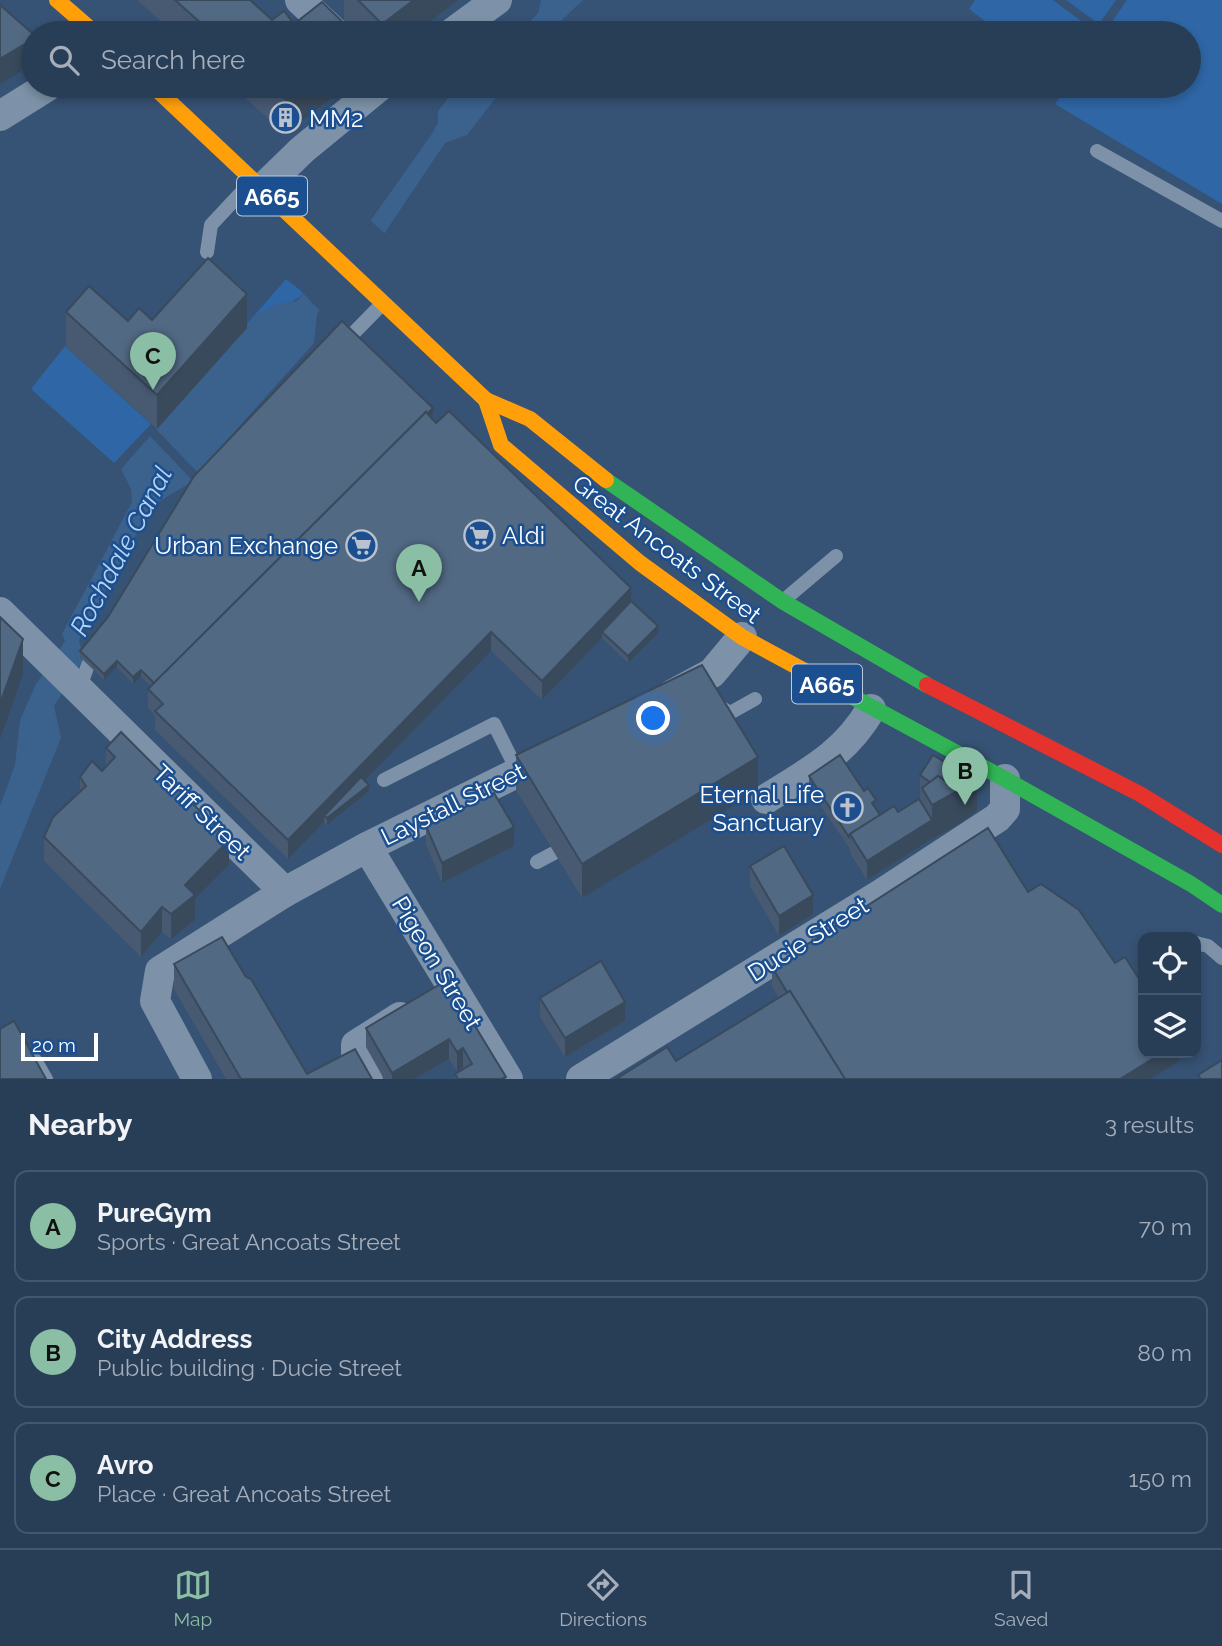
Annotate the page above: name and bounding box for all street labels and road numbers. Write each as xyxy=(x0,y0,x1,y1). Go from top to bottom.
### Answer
road number: A665 xyxy=(237,176,307,216)
street label: Great Ancoats Street xyxy=(567,469,767,629)
road number: A665 xyxy=(792,664,862,704)
street label: Laystall Street xyxy=(376,757,530,851)
street label: Tariff Street xyxy=(147,758,257,866)
street label: Pigeon Street xyxy=(386,891,488,1035)
street label: Ducie Street xyxy=(742,891,874,987)

